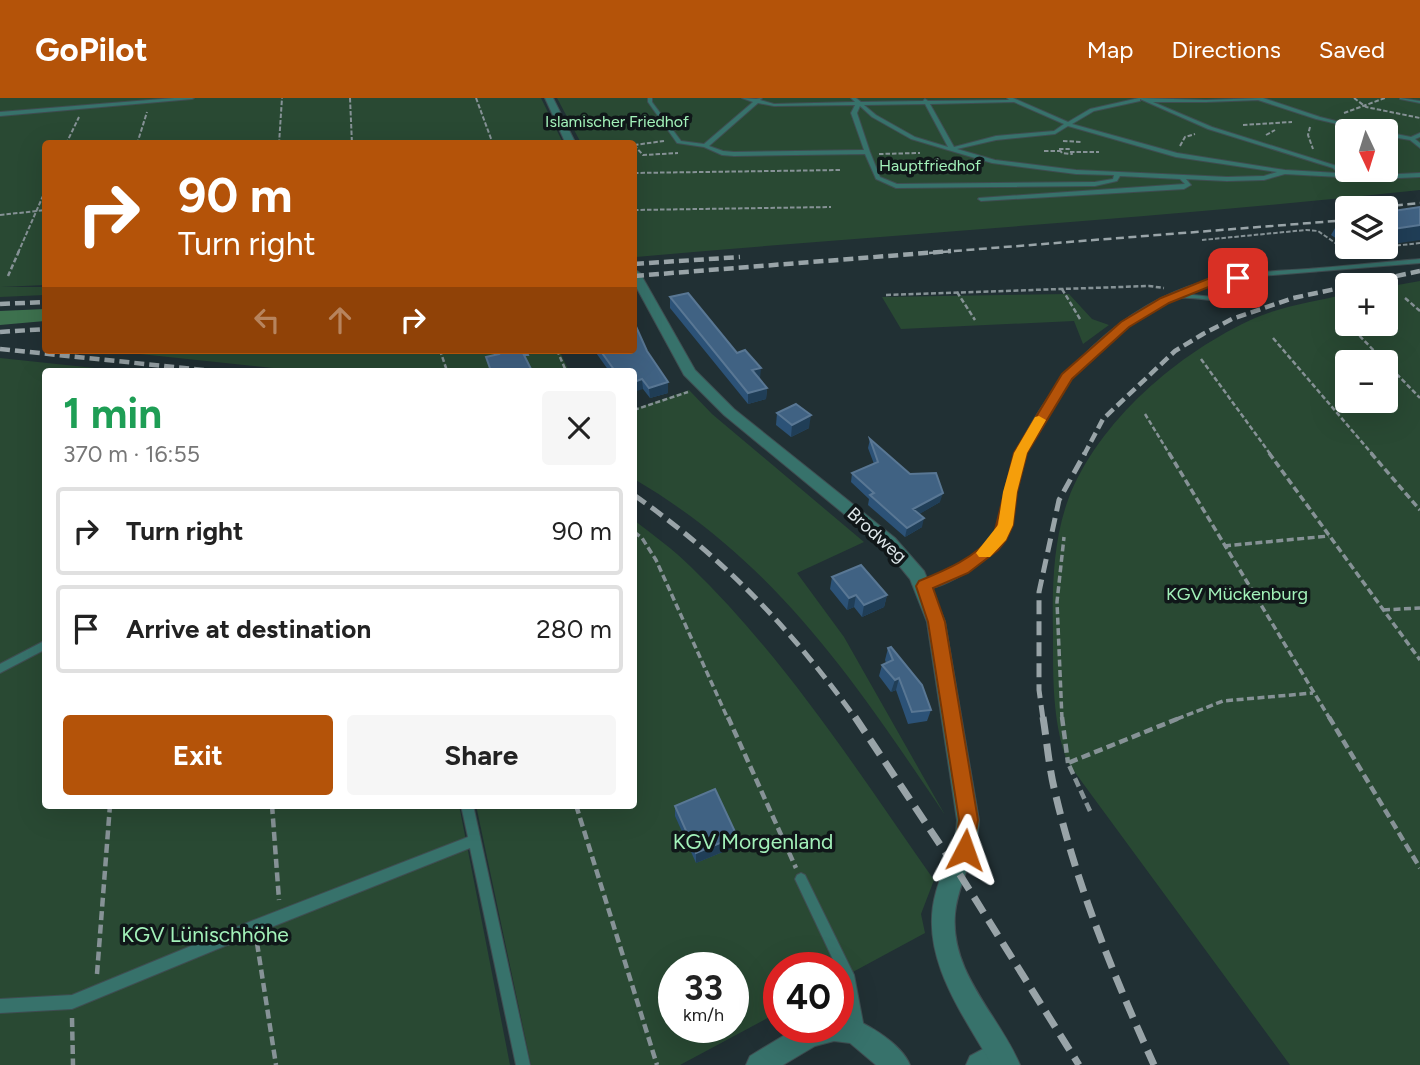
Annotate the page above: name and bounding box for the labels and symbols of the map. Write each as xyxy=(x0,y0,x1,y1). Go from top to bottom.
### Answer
park label: Islamischer Friedhof xyxy=(545,112,689,131)
north arrow xyxy=(1335,119,1398,182)
park label: Hauptfriedhof xyxy=(879,156,981,175)
pin xyxy=(1208,248,1268,308)
street label: Brodweg xyxy=(843,503,911,567)
park label: KGV Mückenburg xyxy=(1166,583,1308,605)
position arrow xyxy=(928,813,1002,887)
park label: KGV Morgenland xyxy=(673,829,833,854)
park label: KGV Lünischhöhe xyxy=(121,922,289,947)
speed limit sign: 40 xyxy=(763,952,854,1043)

